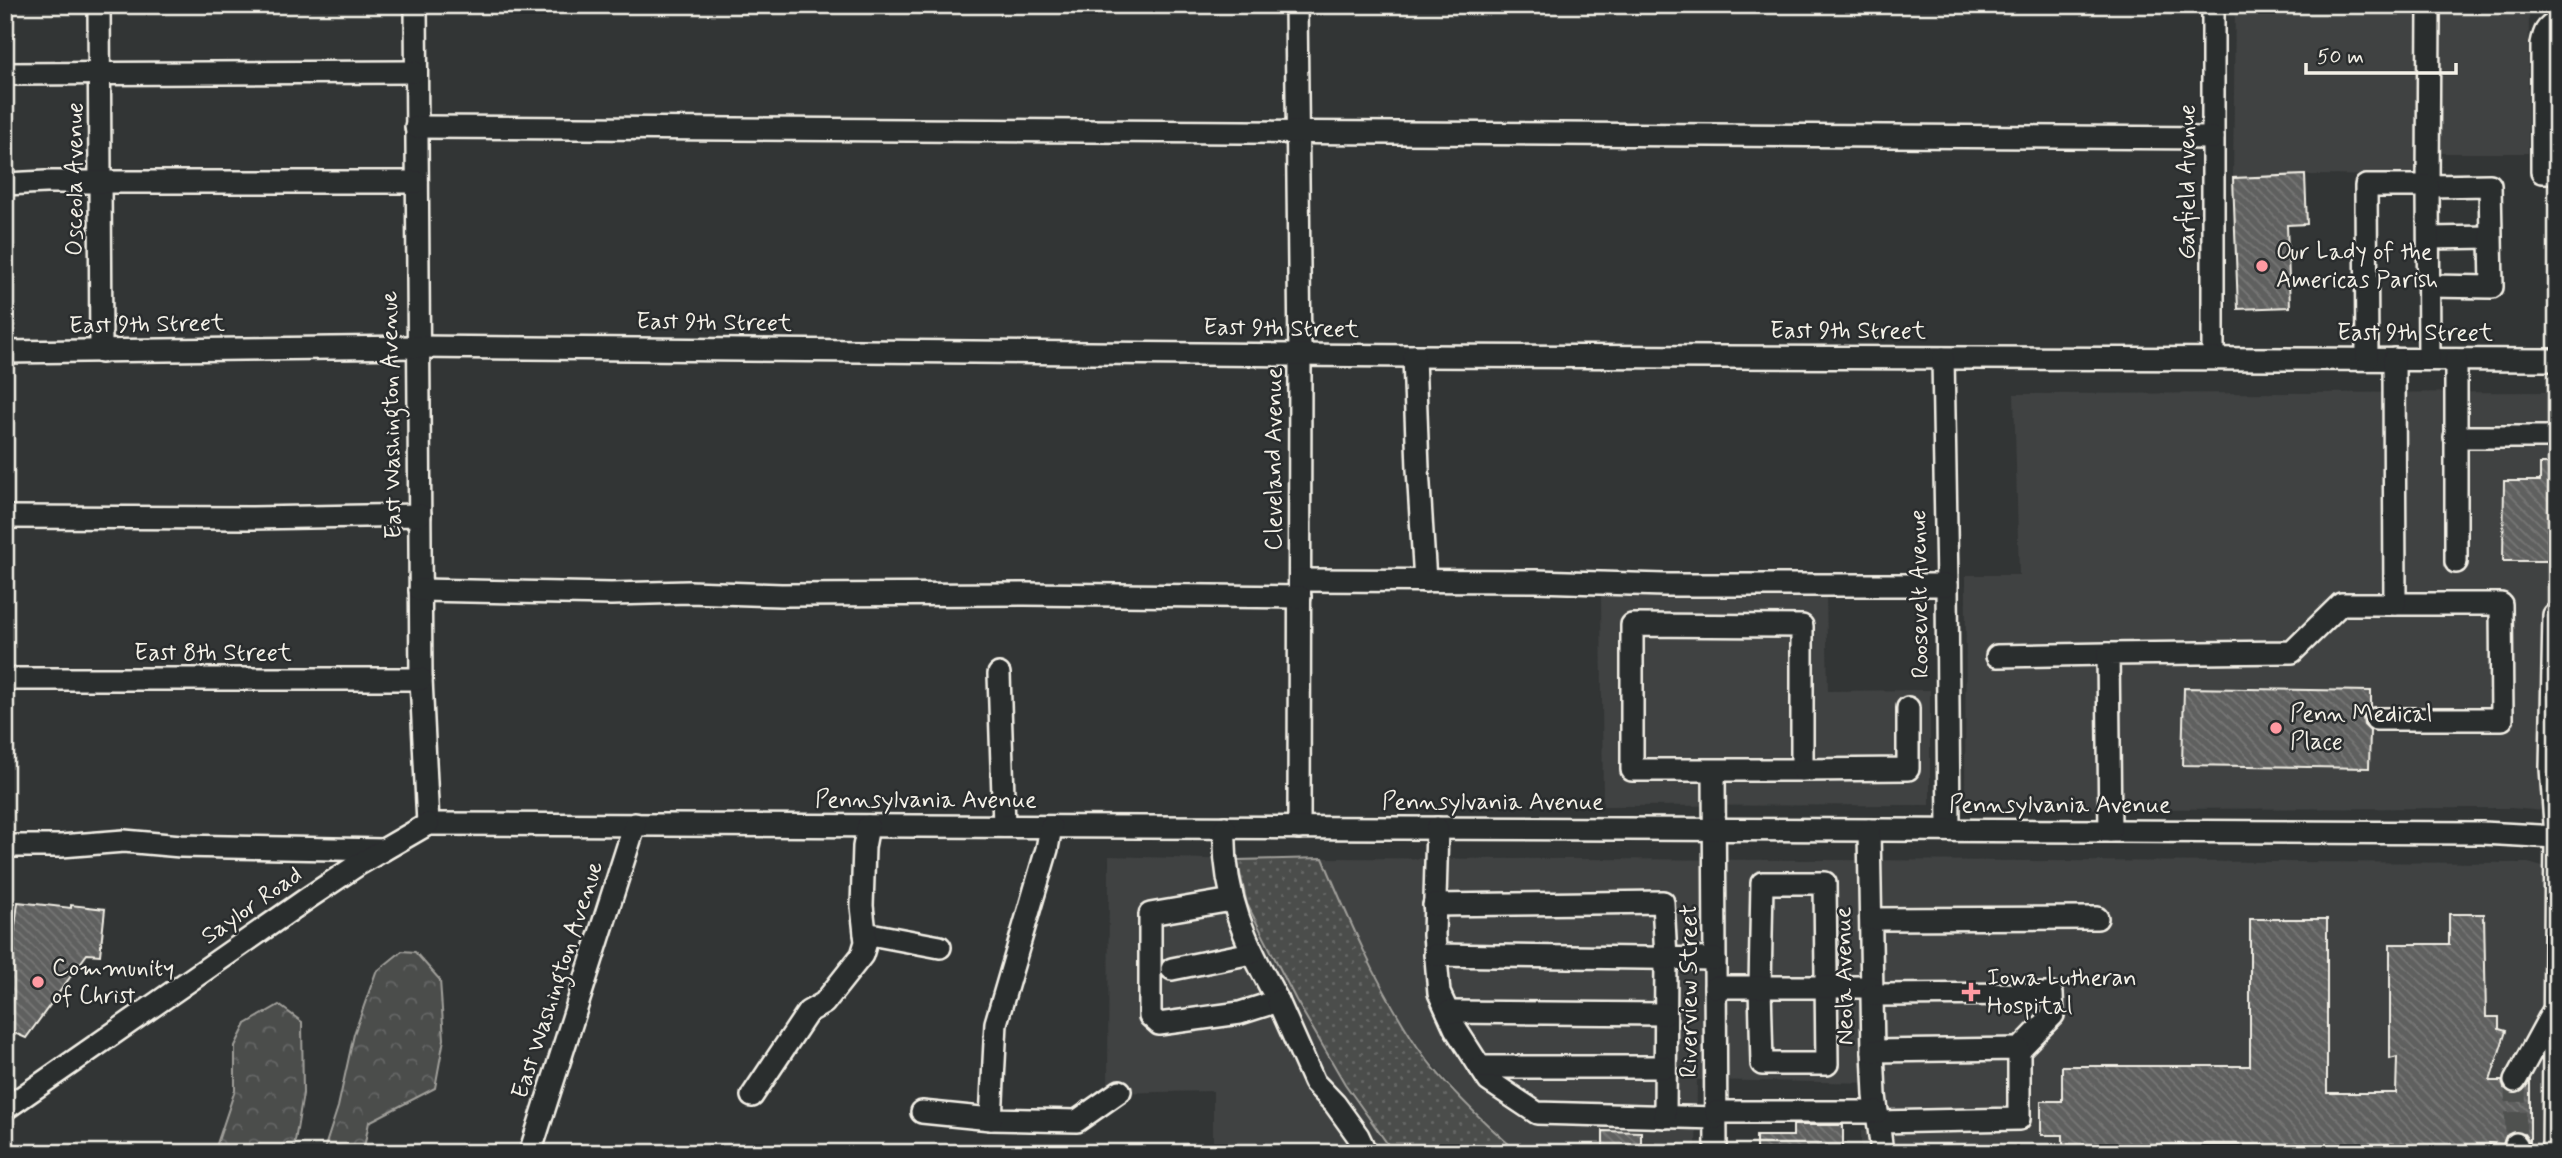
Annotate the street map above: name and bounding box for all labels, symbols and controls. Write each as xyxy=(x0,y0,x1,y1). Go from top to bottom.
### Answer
scale bar xyxy=(2306,32,2457,76)
text: 50 m xyxy=(2317,43,2364,71)
street label: Osceola Avenue xyxy=(60,102,91,256)
street label: Garfield Avenue xyxy=(2172,104,2203,260)
place label: Our Lady of the Americas Parish xyxy=(2276,237,2438,296)
marker: Our Lady of the Americas Parish xyxy=(2254,258,2270,274)
street label: East Washington Avenue xyxy=(374,291,413,539)
street label: East 9th Street xyxy=(636,306,792,340)
street label: East 9th Street xyxy=(69,308,225,342)
street label: East 9th Street xyxy=(1203,312,1359,346)
street label: East 9th Street xyxy=(1770,316,1926,347)
street label: East 9th Street xyxy=(2337,318,2493,349)
street label: Cleveland Avenue xyxy=(1259,367,1290,551)
street label: Roosevelt Avenue xyxy=(1903,509,1937,679)
street label: East 8th Street xyxy=(134,638,292,669)
place label: Penn Medical Place xyxy=(2290,699,2432,758)
marker: Penn Medical Place xyxy=(2268,720,2284,736)
street label: Pennsylvania Avenue xyxy=(815,785,1037,816)
street label: Pennsylvania Avenue xyxy=(1382,787,1604,818)
street label: Pennsylvania Avenue xyxy=(1949,790,2171,821)
street label: East Washington Avenue xyxy=(505,857,614,1104)
street label: Saylor Road xyxy=(195,860,309,952)
street label: Riverview Street xyxy=(1674,904,1705,1078)
street label: Neola Avenue xyxy=(1828,906,1862,1046)
place label: Community of Christ xyxy=(52,953,174,1012)
place label: Iowa Lutheran Hospital xyxy=(1987,963,2137,1022)
marker: Community of Christ xyxy=(30,974,46,990)
marker: Iowa Lutheran Hospital xyxy=(1961,982,1981,1002)

